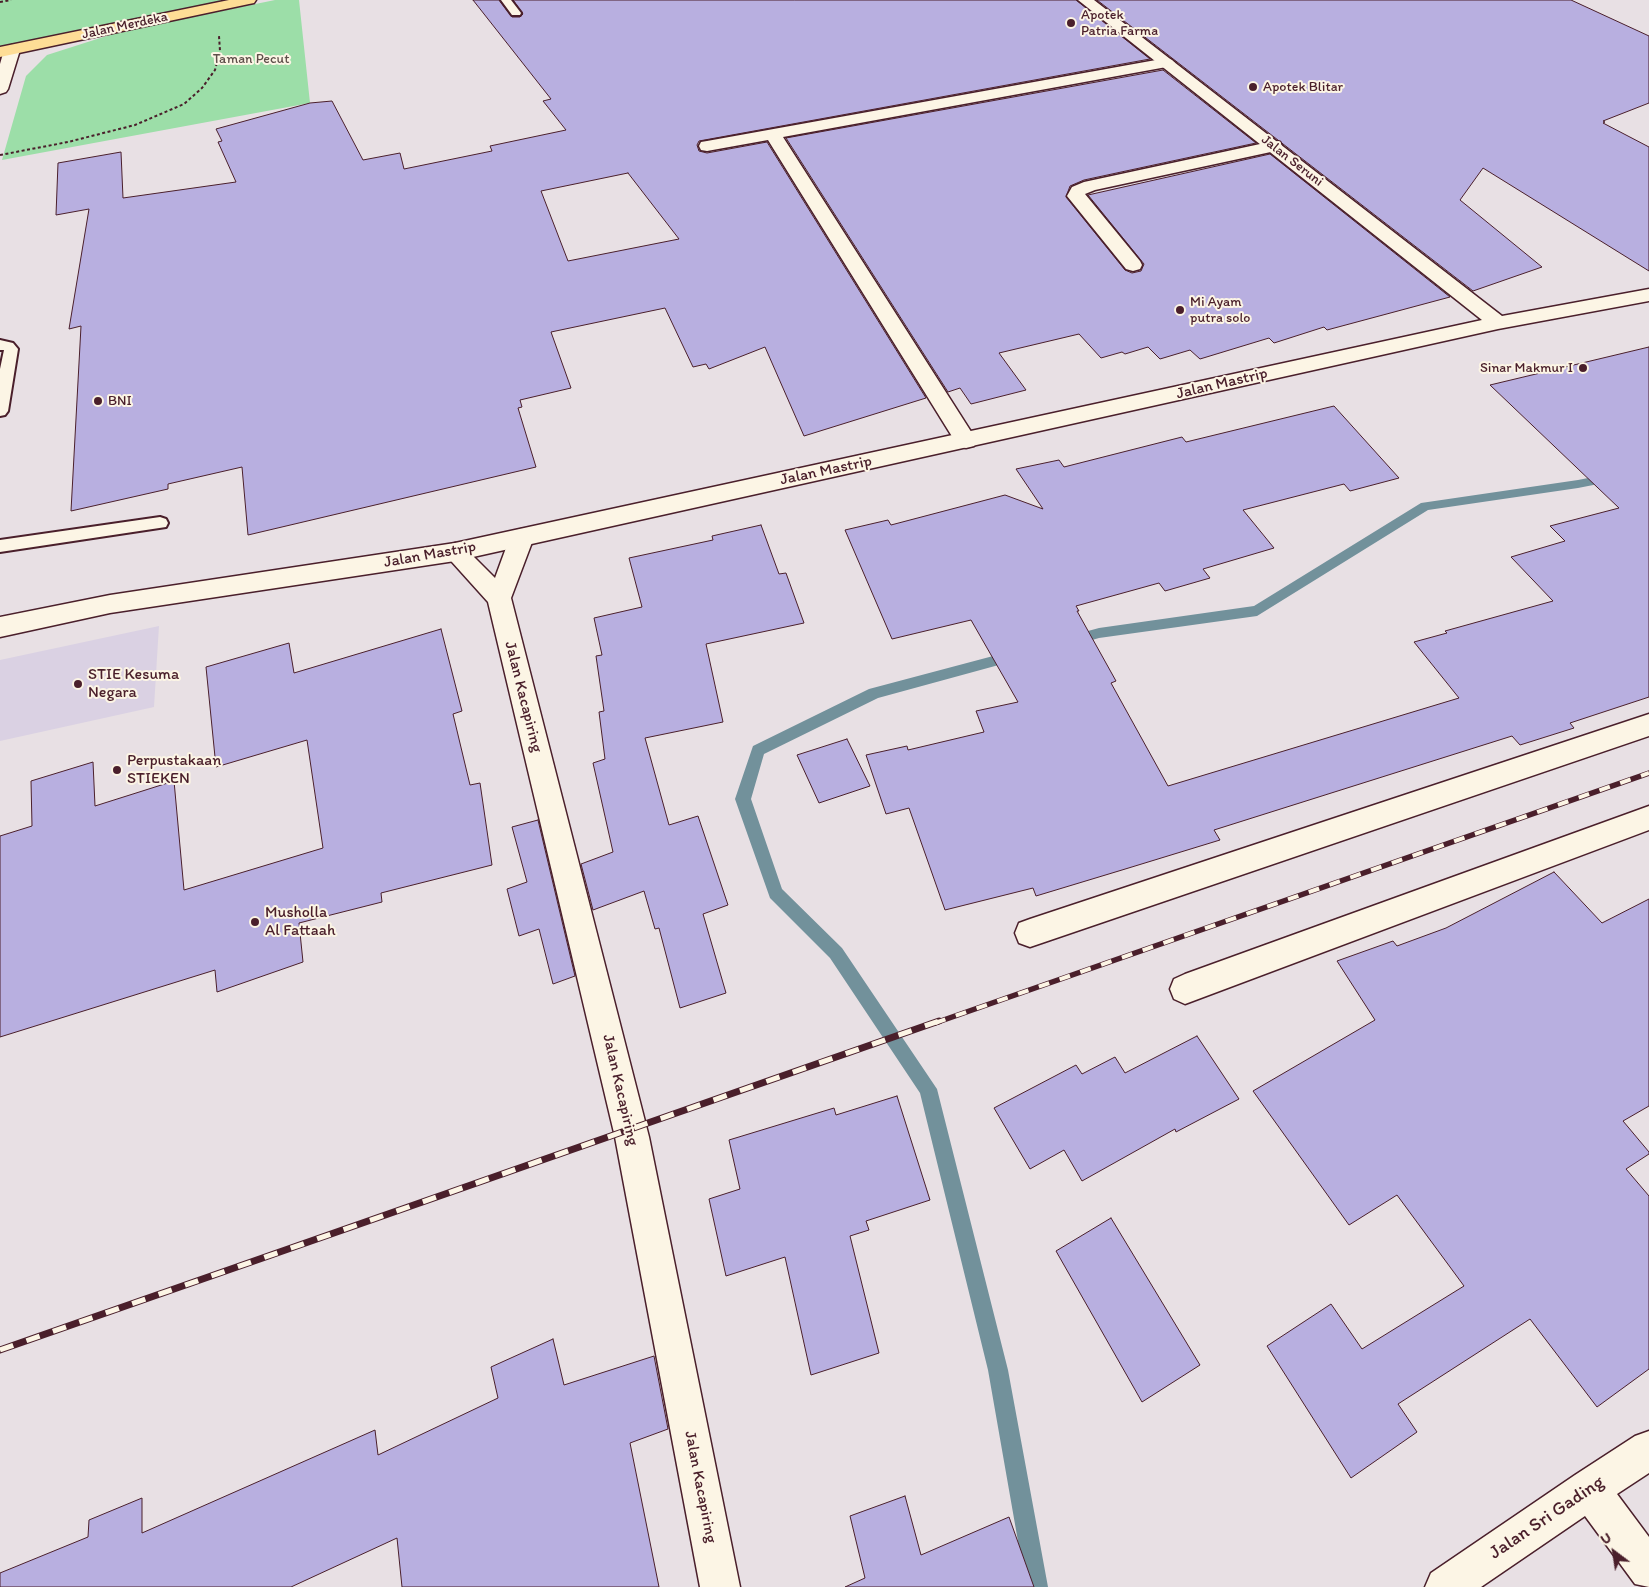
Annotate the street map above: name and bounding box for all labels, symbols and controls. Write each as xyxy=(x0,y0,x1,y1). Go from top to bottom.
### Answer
place label: Apotek Patria Farma xyxy=(1081,7,1158,40)
street label: Jalan Merdeka xyxy=(81,9,169,43)
marker: Apotek Patria Farma xyxy=(1065,17,1077,29)
park label: Taman Pecut xyxy=(213,51,289,67)
place label: Apotek Blitar xyxy=(1263,79,1343,95)
marker: Apotek Blitar xyxy=(1247,81,1259,93)
street label: Jalan Seruni xyxy=(1258,132,1326,190)
place label: Mi Ayam putra solo xyxy=(1190,294,1250,326)
marker: Mi Ayam putra solo xyxy=(1174,304,1186,316)
place label: Sinar Makmur I xyxy=(1480,360,1573,376)
marker: Sinar Makmur I xyxy=(1577,362,1589,374)
street label: Jalan Mastrip xyxy=(1174,364,1270,404)
place label: BNI xyxy=(108,393,132,409)
marker: BNI xyxy=(92,395,104,407)
street label: Jalan Mastrip xyxy=(778,452,874,490)
street label: Jalan Mastrip xyxy=(382,537,478,573)
street label: Jalan Kacapiring xyxy=(500,639,546,755)
place label: STIE Kesuma Negara xyxy=(88,665,179,703)
marker: STIE Kesuma Negara xyxy=(72,678,84,690)
place label: Perpustakaan STIEKEN xyxy=(127,751,221,789)
marker: Perpustakaan STIEKEN xyxy=(111,764,123,776)
place label: Musholla Al Fattaah xyxy=(265,903,336,941)
marker: Musholla Al Fattaah xyxy=(249,916,261,928)
street label: Jalan Kacapiring xyxy=(598,1032,642,1148)
street label: Jalan Kacapiring xyxy=(680,1429,720,1545)
street label: Jalan Sri Gading xyxy=(1485,1471,1609,1565)
north arrow xyxy=(1589,1527,1639,1577)
text: U xyxy=(1598,1529,1614,1548)

